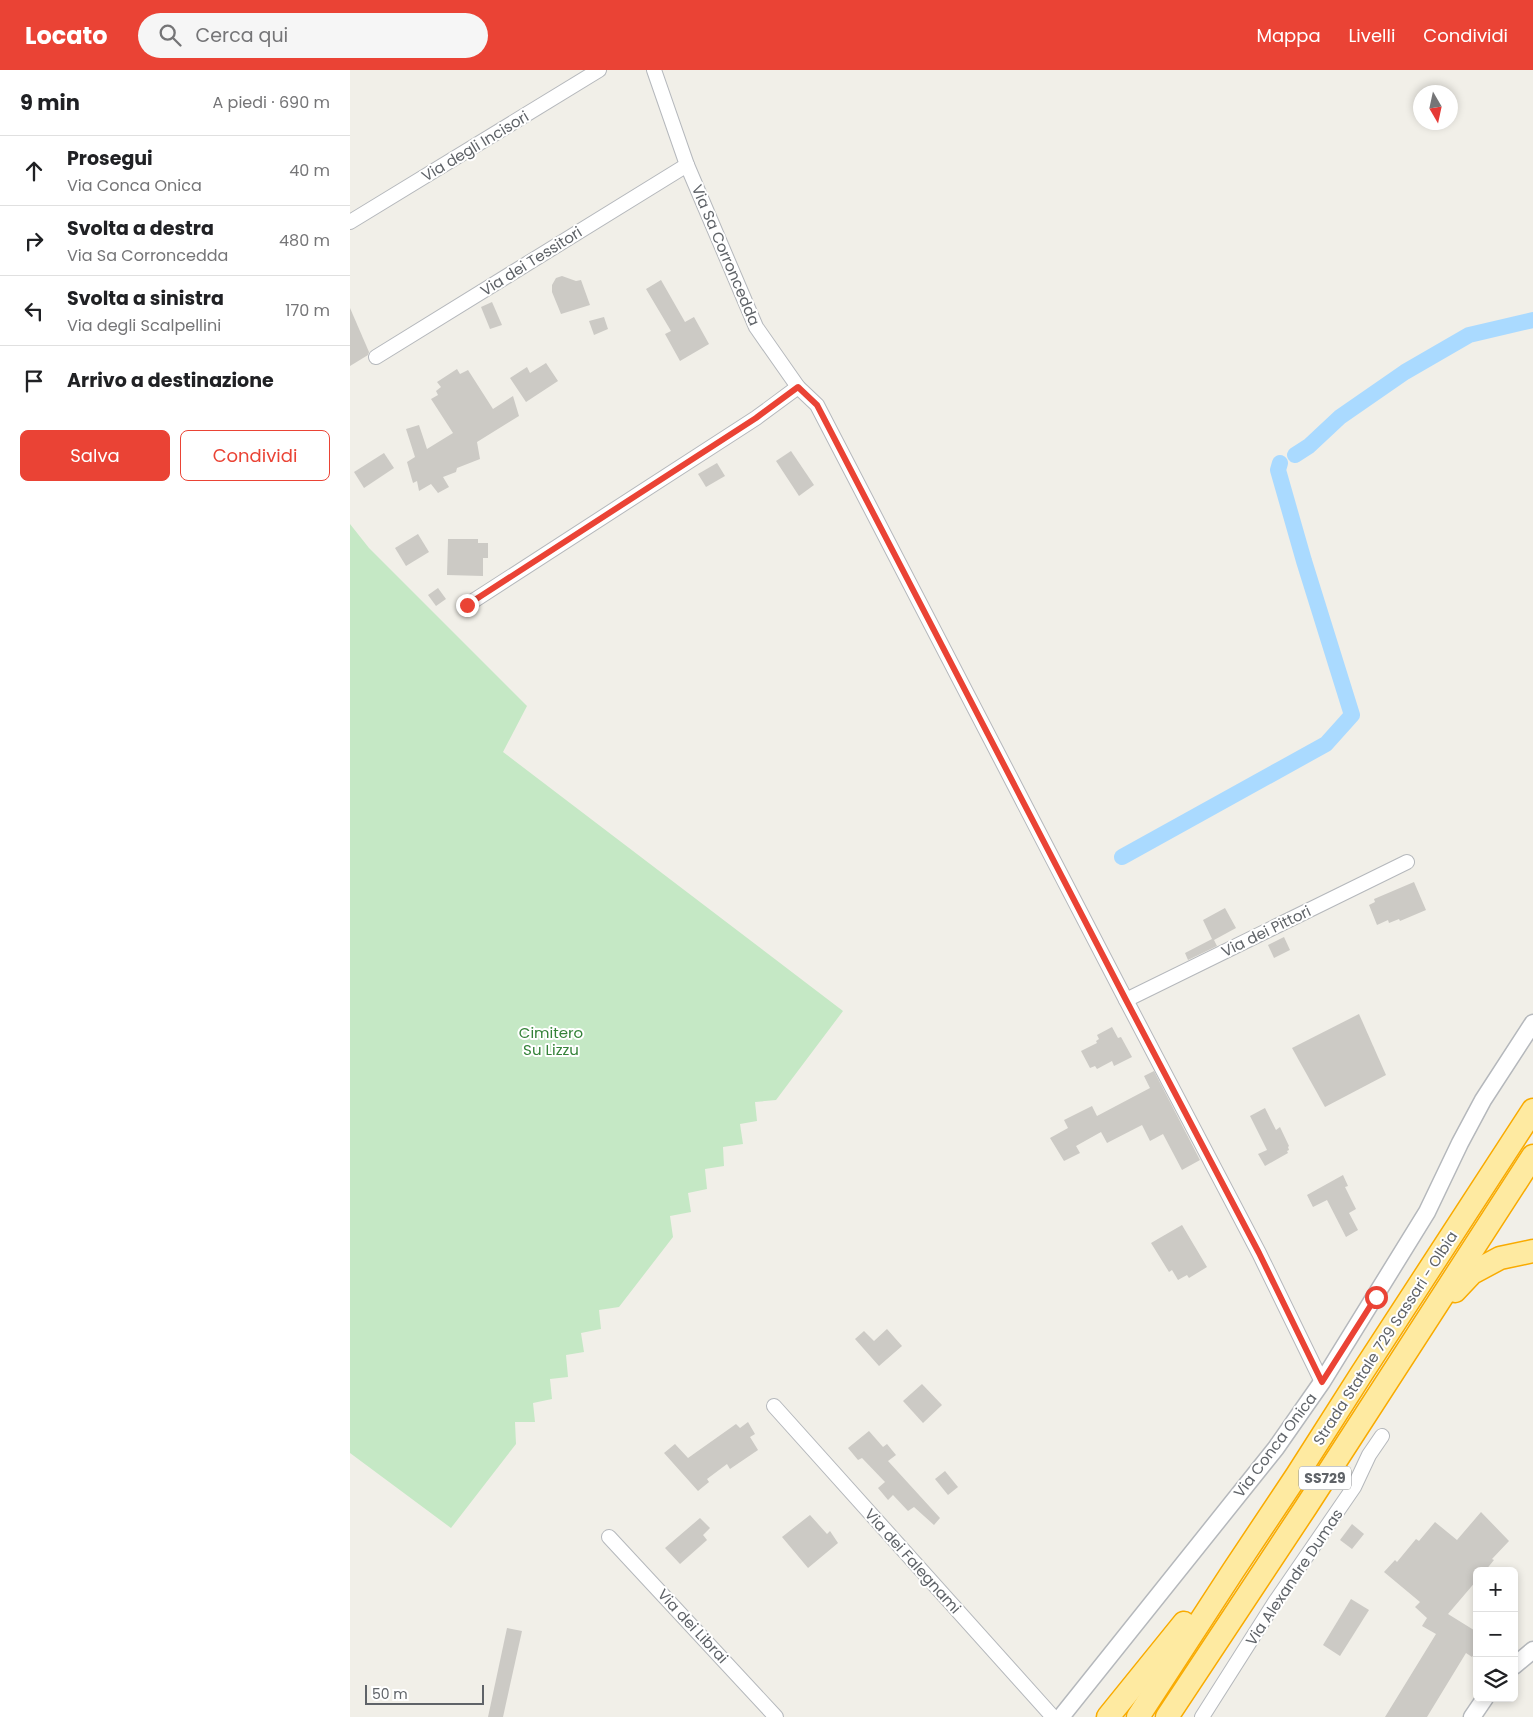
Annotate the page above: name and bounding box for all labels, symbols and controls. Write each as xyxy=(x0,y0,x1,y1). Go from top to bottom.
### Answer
search box xyxy=(138,13,488,58)
text: Locato xyxy=(25,19,108,52)
icon: search xyxy=(156,21,184,49)
text: Cerca qui xyxy=(196,22,288,49)
text: Mappa xyxy=(1256,23,1321,48)
text: Livelli xyxy=(1349,23,1395,48)
text: Condividi xyxy=(1423,23,1508,48)
north arrow xyxy=(1413,85,1458,130)
text: 9 min xyxy=(20,88,80,117)
text: A piedi · 690 m xyxy=(213,91,330,114)
street label: Via degli Incisori xyxy=(417,106,533,186)
text: Prosegui xyxy=(67,145,153,172)
icon: ahead xyxy=(20,157,48,185)
text: 40 m xyxy=(289,159,330,182)
text: Via Conca Onica xyxy=(67,174,202,197)
street label: Via Sa Corroncedda xyxy=(687,181,765,329)
text: Svolta a destra xyxy=(67,215,214,242)
street label: Via dei Tessitori xyxy=(476,221,586,301)
icon: right xyxy=(20,227,48,255)
text: 480 m xyxy=(279,229,330,252)
text: Via Sa Corroncedda xyxy=(67,244,228,267)
text: Svolta a sinistra xyxy=(67,285,224,312)
icon: left xyxy=(20,297,48,325)
text: 170 m xyxy=(285,299,330,322)
text: Via degli Scalpellini xyxy=(67,314,221,337)
icon: arrive xyxy=(20,367,48,395)
text: Arrivo a destinazione xyxy=(67,367,274,394)
button: Salva xyxy=(20,430,170,481)
button: Condividi xyxy=(180,430,330,481)
route end xyxy=(456,594,479,617)
street label: Via dei Pittori xyxy=(1218,900,1314,962)
park label: Cimitero Su Lizzu xyxy=(519,1022,583,1060)
street label: Strada Statale 729 Sassari - Olbia xyxy=(1308,1227,1462,1449)
route start xyxy=(1365,1286,1388,1309)
street label: Via Conca Onica xyxy=(1229,1388,1321,1502)
road number: SS729 xyxy=(1299,1466,1351,1490)
street label: Via dei Falegnami xyxy=(860,1504,966,1618)
street label: Via Alexandre Dumas xyxy=(1240,1504,1348,1649)
map controls xyxy=(1473,1567,1518,1702)
button: + xyxy=(1473,1567,1518,1612)
street label: Via dei Librai xyxy=(653,1584,733,1668)
button: − xyxy=(1473,1612,1518,1657)
button: layers xyxy=(1473,1657,1518,1702)
scale bar xyxy=(365,1682,484,1705)
text: 50 m xyxy=(372,1684,408,1704)

